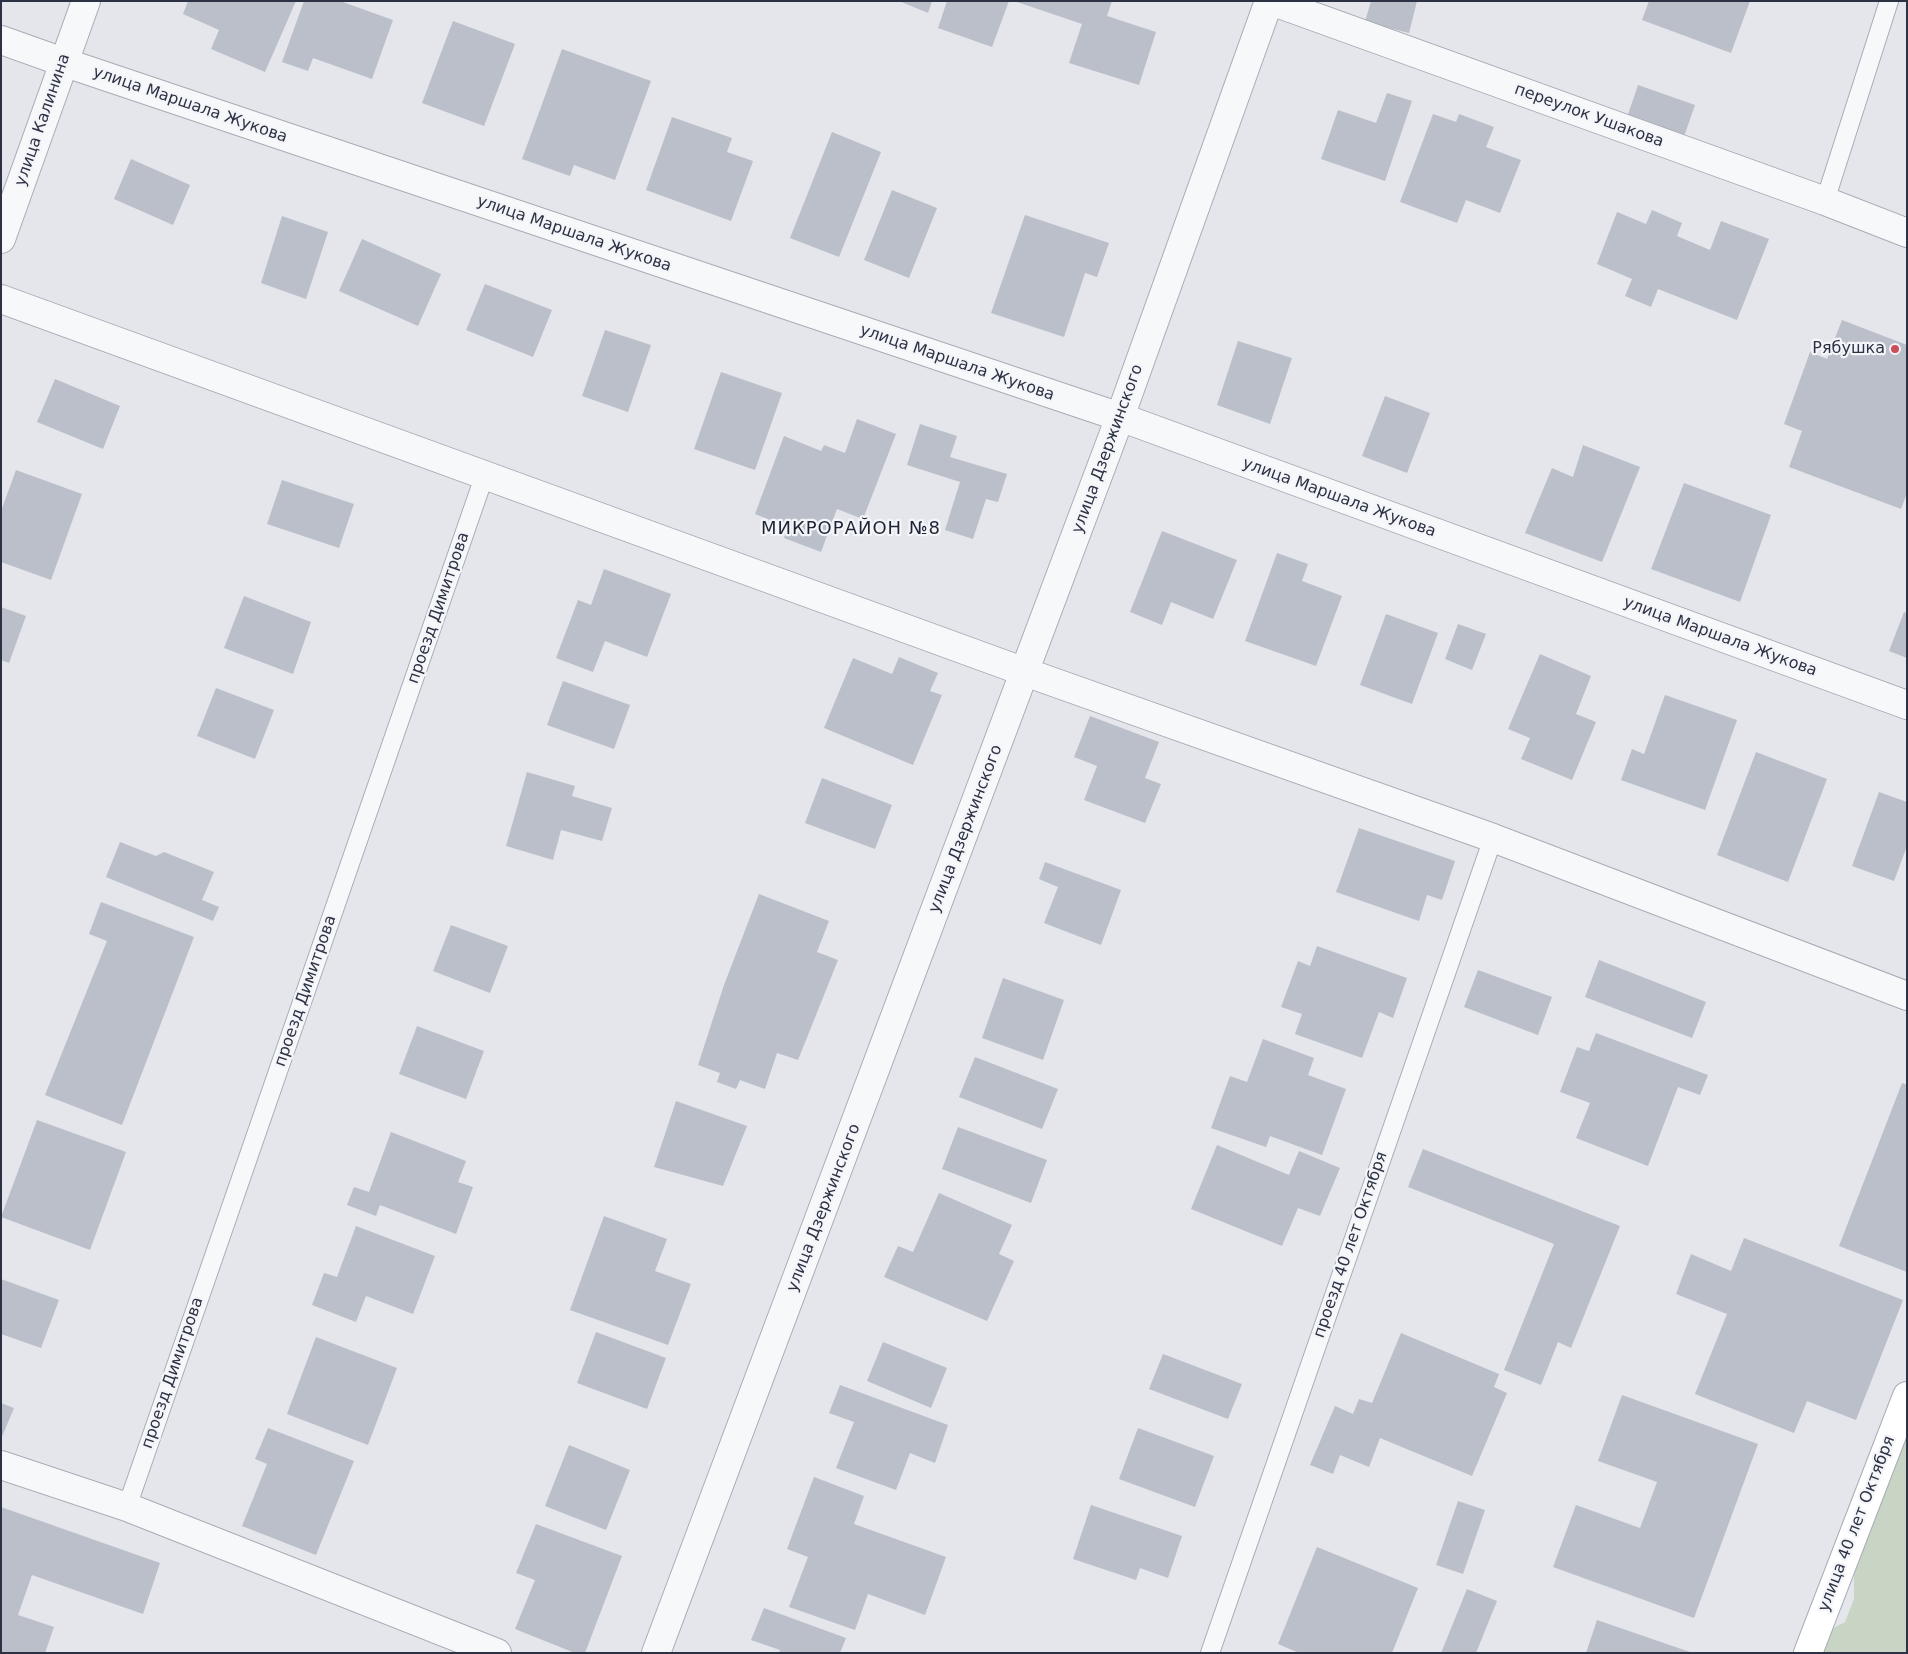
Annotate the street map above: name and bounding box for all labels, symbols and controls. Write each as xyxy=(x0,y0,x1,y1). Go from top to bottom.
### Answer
street label: улица Калинина xyxy=(11,51,75,189)
street label: улица Маршала Жукова xyxy=(90,63,290,147)
street label: переулок Ушакова xyxy=(1512,80,1666,152)
street label: улица Маршала Жукова xyxy=(474,192,674,276)
street label: улица Маршала Жукова xyxy=(857,321,1057,405)
place label: Рябушка xyxy=(1812,339,1885,359)
marker: Рябушка xyxy=(1889,343,1901,355)
street label: улица Дзержинского xyxy=(1068,362,1148,536)
street label: улица Маршала Жукова xyxy=(1240,454,1438,542)
district label: МИКРОРАЙОН №8 xyxy=(759,518,943,540)
street label: проезд Димитрова xyxy=(404,530,474,686)
street label: улица Маршала Жукова xyxy=(1621,593,1819,681)
street label: улица Дзержинского xyxy=(925,742,1007,916)
street label: проезд Димитрова xyxy=(271,913,341,1069)
street label: улица Дзержинского xyxy=(783,1121,865,1295)
street label: проезд 40 лет Октября xyxy=(1310,1149,1392,1341)
street label: проезд Димитрова xyxy=(138,1295,208,1451)
street label: улица 40 лет Октября xyxy=(1815,1433,1899,1615)

